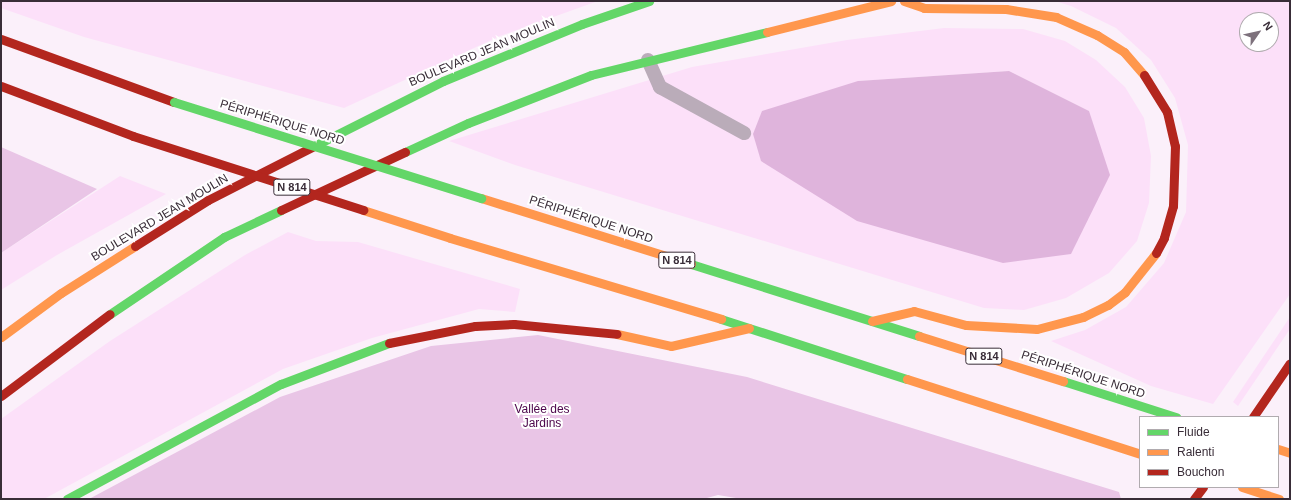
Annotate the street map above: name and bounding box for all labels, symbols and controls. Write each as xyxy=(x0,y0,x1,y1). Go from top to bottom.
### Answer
north arrow xyxy=(1239,12,1279,52)
street label: BOULEVARD JEAN MOULIN xyxy=(407,16,557,90)
text: N xyxy=(1261,19,1275,32)
street label: PÉRIPHÉRIQUE NORD xyxy=(218,97,346,149)
street label: BOULEVARD JEAN MOULIN xyxy=(89,171,231,265)
road number: N 814 xyxy=(273,178,311,196)
street label: PÉRIPHÉRIQUE NORD xyxy=(527,193,655,247)
road number: N 814 xyxy=(658,251,696,269)
road number: N 814 xyxy=(965,347,1003,365)
street label: PÉRIPHÉRIQUE NORD xyxy=(1019,348,1147,402)
park label: Vallée des Jardins xyxy=(514,403,570,431)
legend xyxy=(1139,416,1279,488)
text: Fluide xyxy=(1177,425,1210,439)
text: Ralenti xyxy=(1177,445,1214,459)
text: Bouchon xyxy=(1177,465,1224,479)

